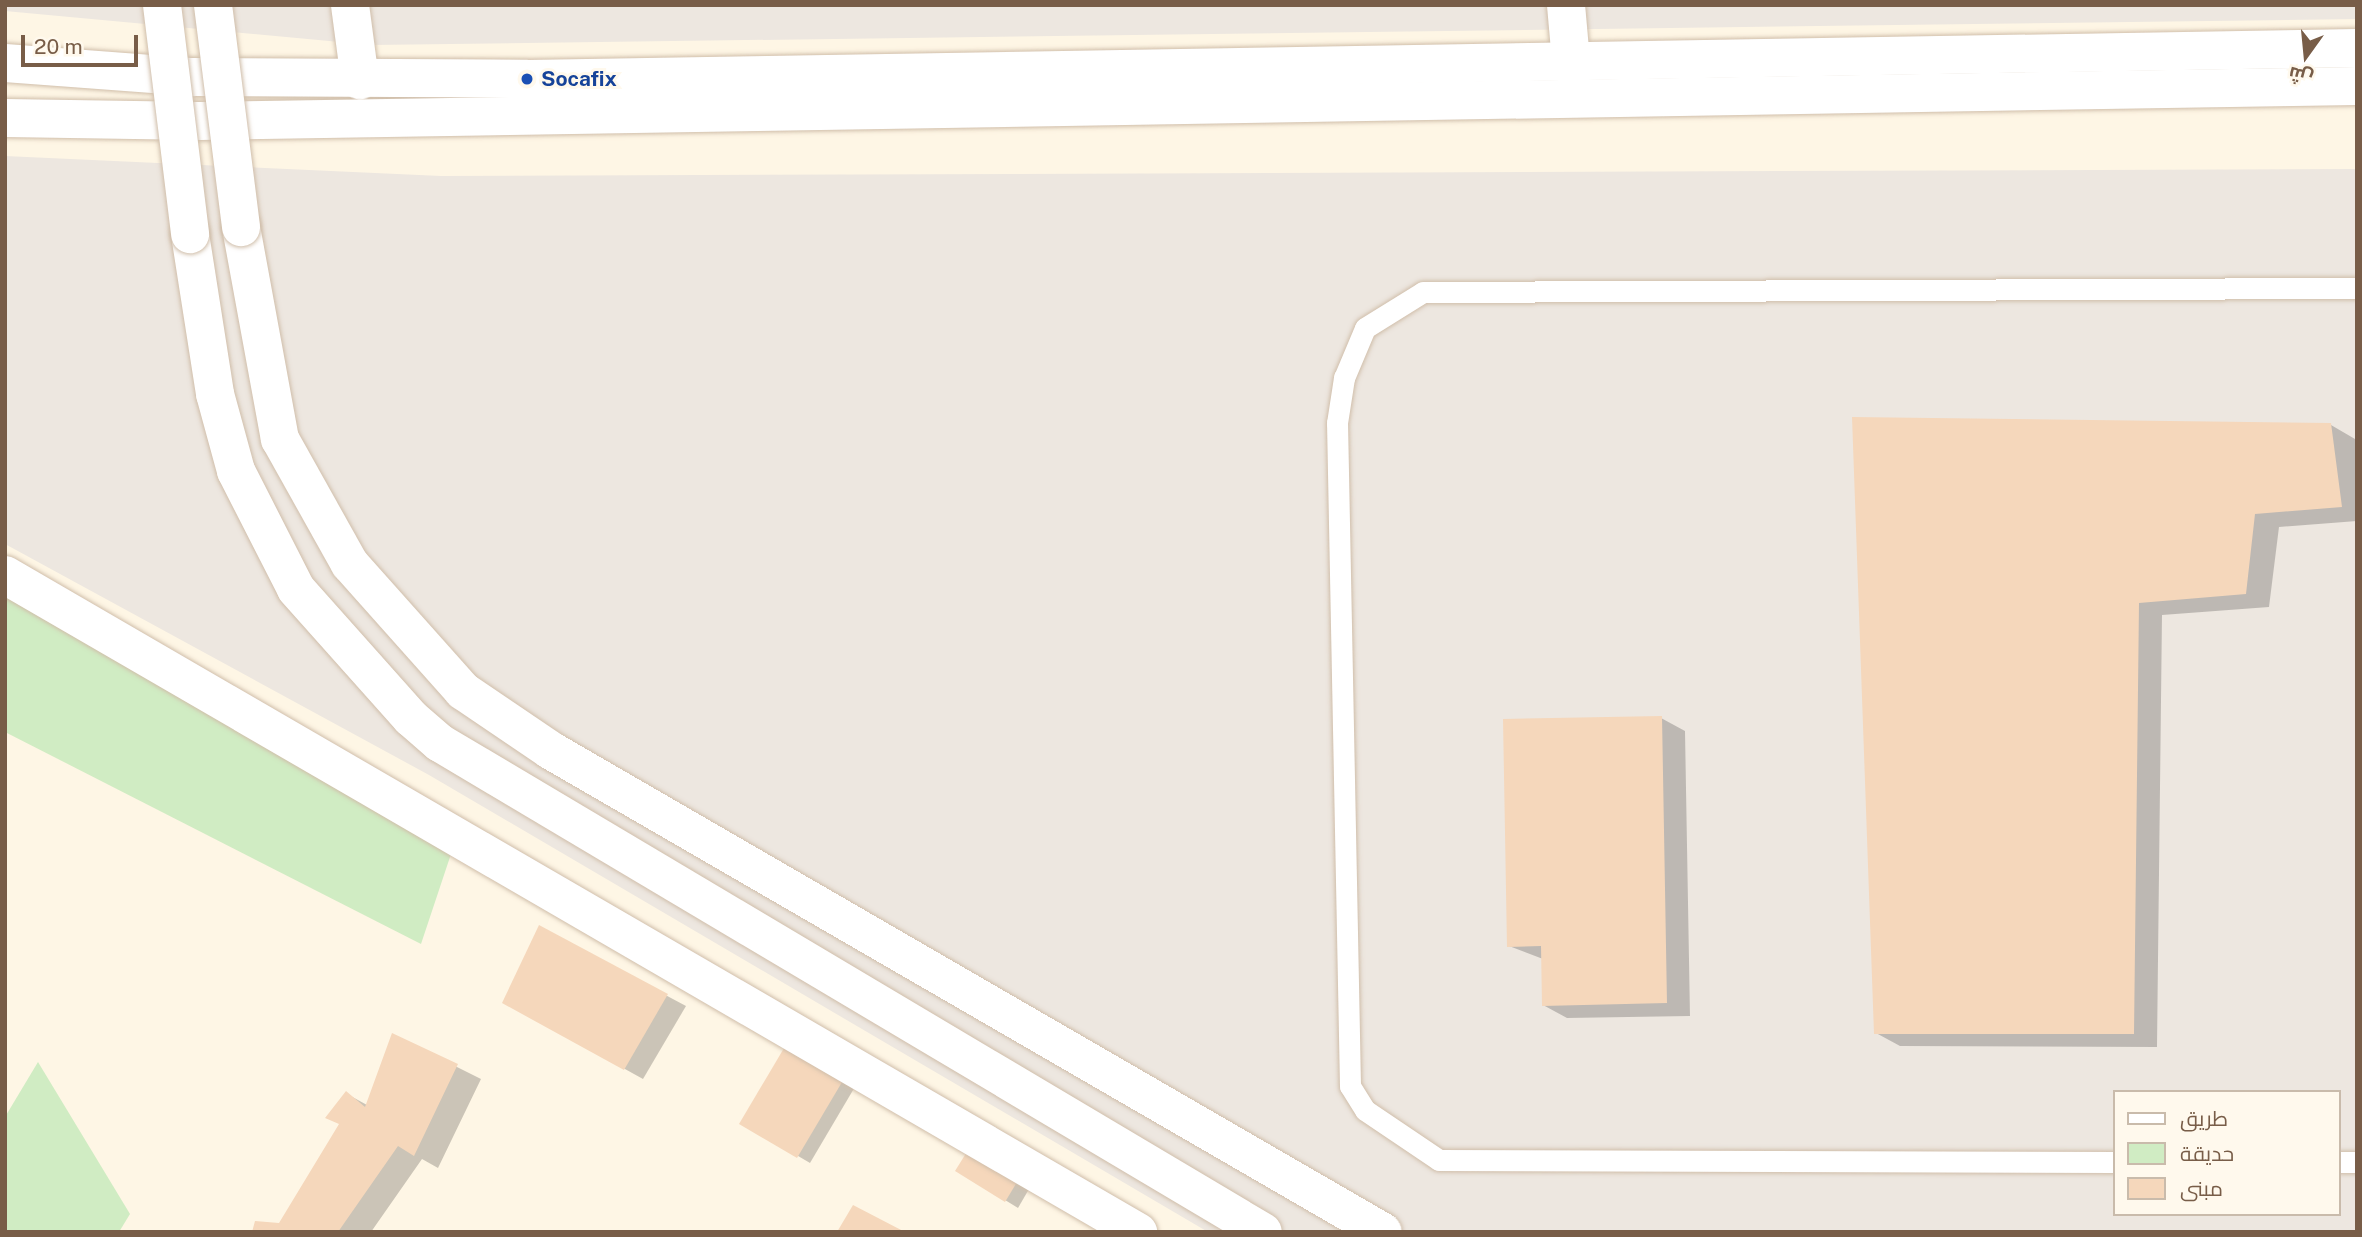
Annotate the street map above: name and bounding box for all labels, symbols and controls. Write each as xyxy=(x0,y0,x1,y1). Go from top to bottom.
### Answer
scale bar xyxy=(24,21,142,65)
north arrow xyxy=(2271,21,2341,91)
text: 20 m xyxy=(34,34,83,59)
text: ش xyxy=(2286,63,2315,90)
place label: Socafix xyxy=(541,66,617,92)
marker: Socafix xyxy=(519,71,535,87)
legend xyxy=(2114,1090,2341,1216)
text: طريق xyxy=(2180,1106,2228,1131)
text: حديقة xyxy=(2180,1141,2234,1166)
text: مبنى xyxy=(2180,1176,2223,1201)

